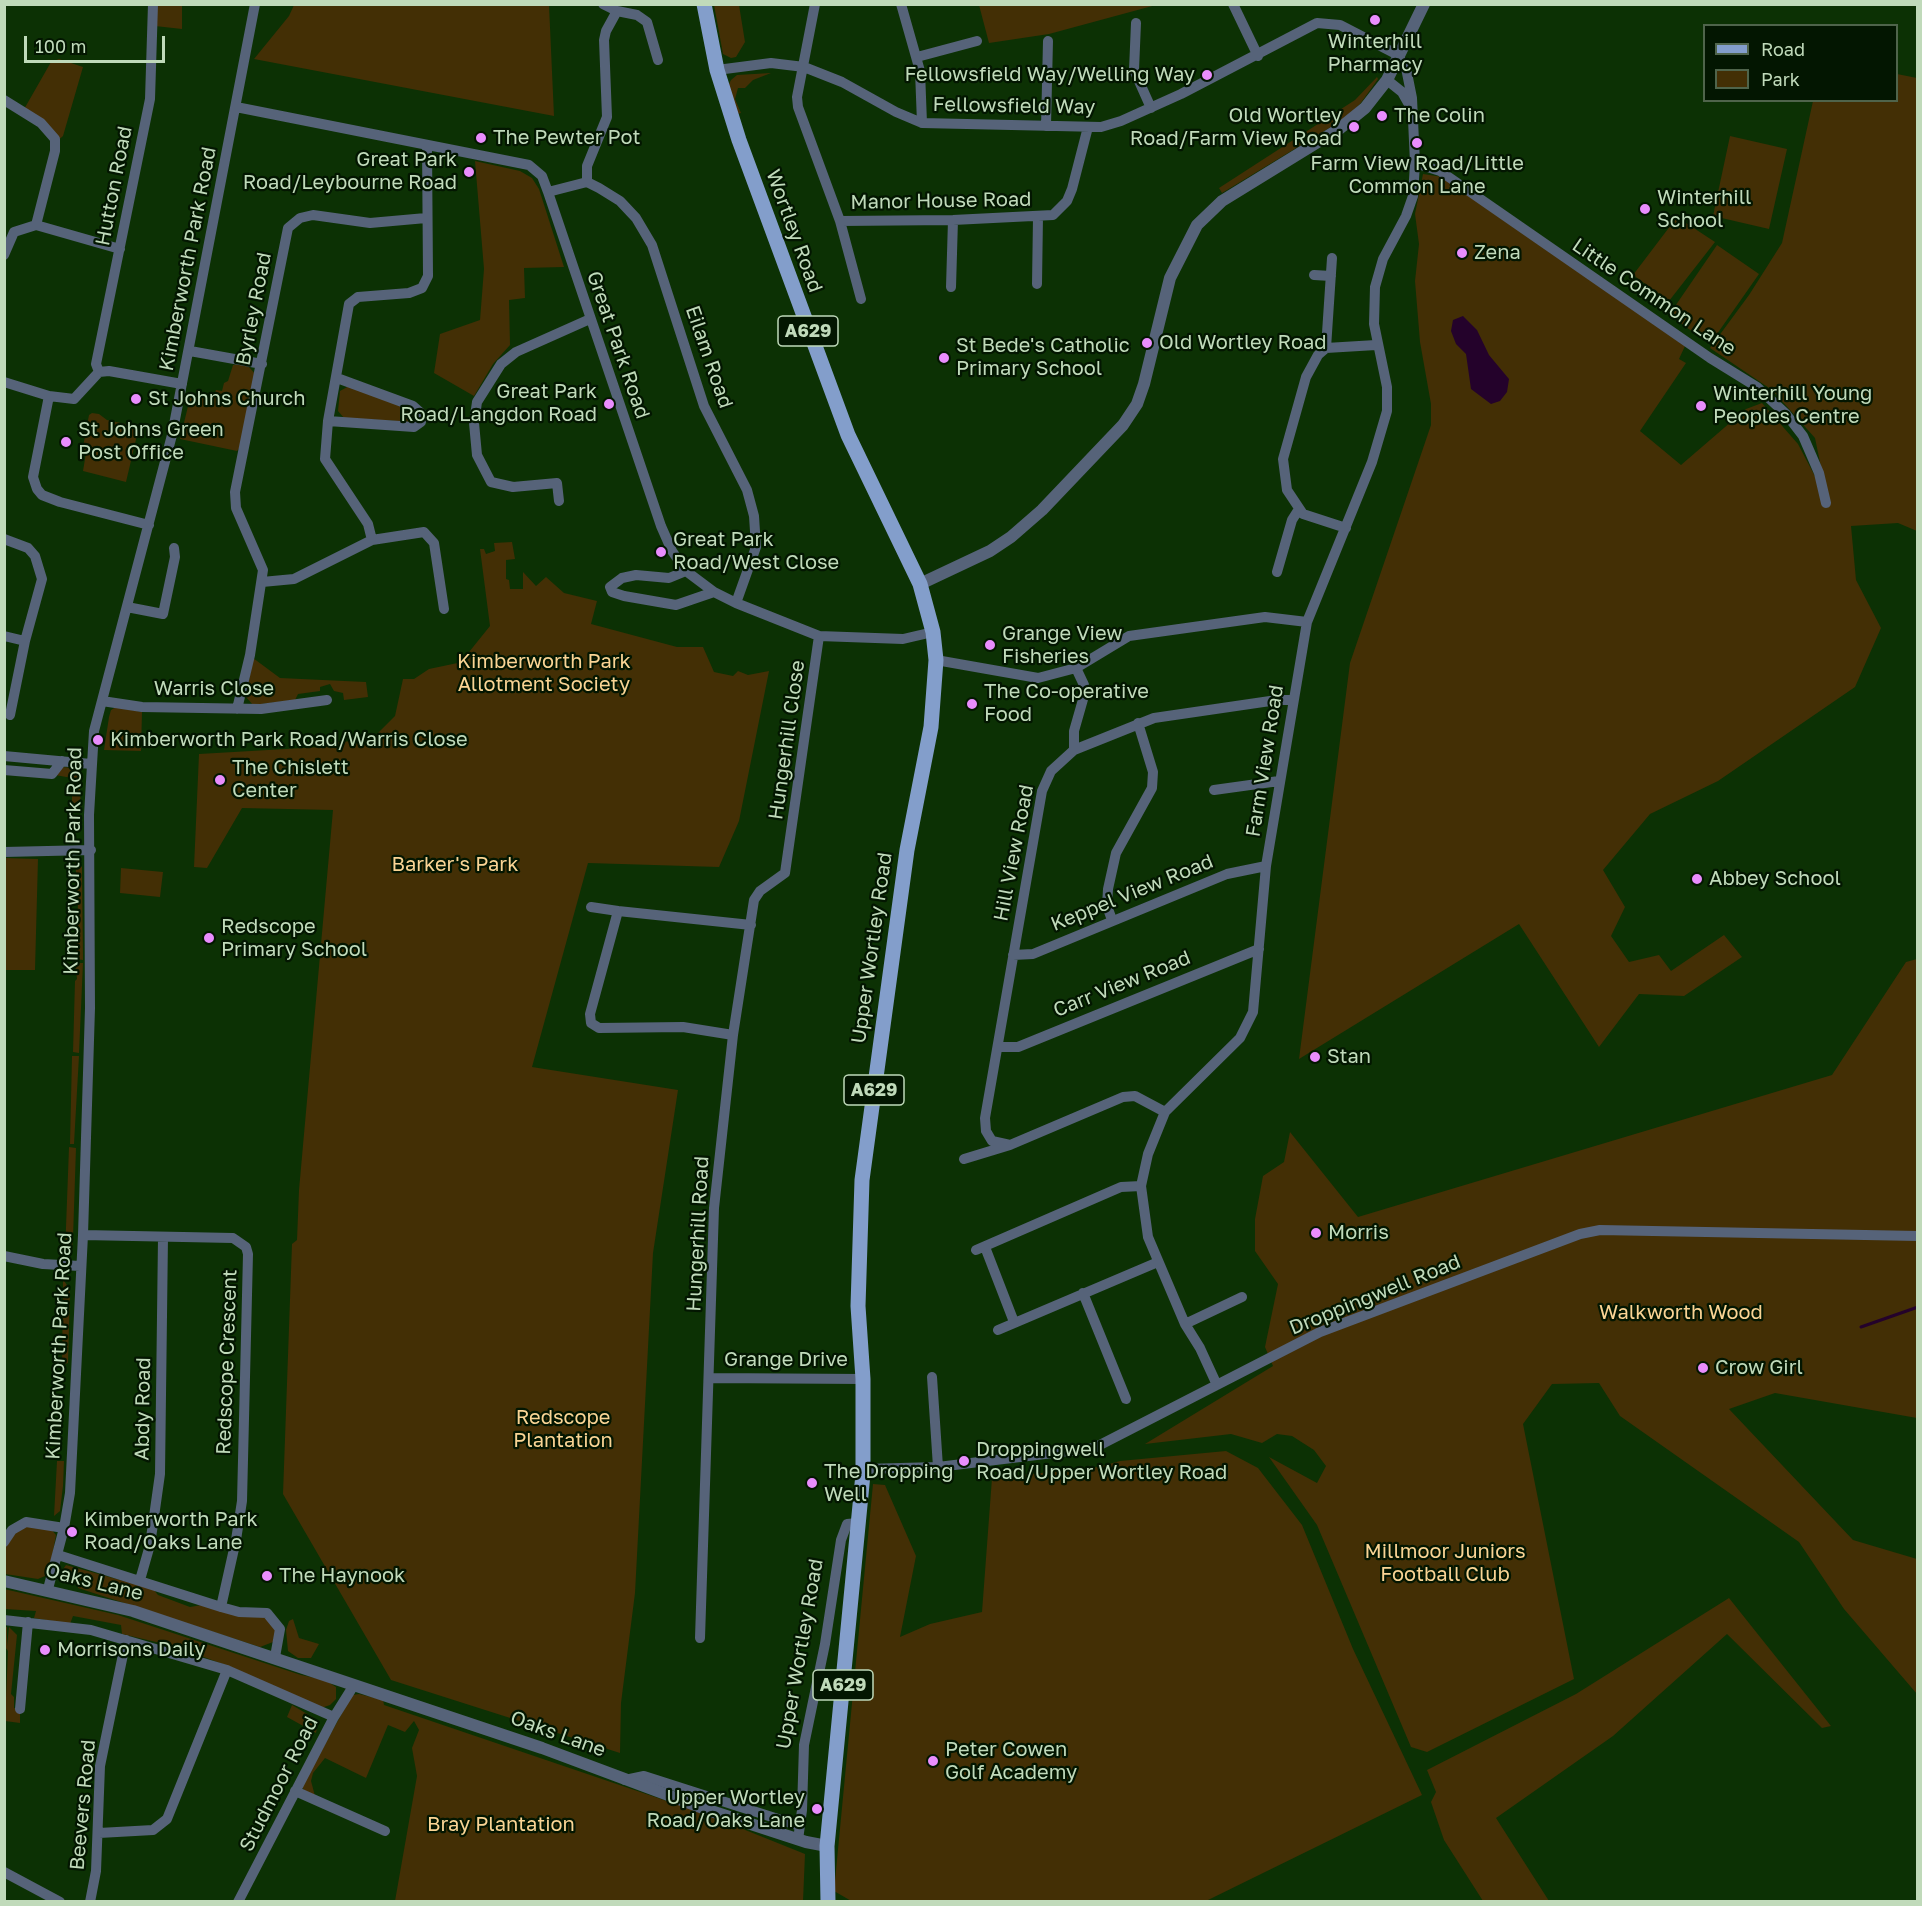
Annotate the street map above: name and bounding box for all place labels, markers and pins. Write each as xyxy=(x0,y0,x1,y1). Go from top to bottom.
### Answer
marker: Winterhill Pharmacy xyxy=(1368,13,1382,27)
place label: Winterhill Pharmacy xyxy=(1327,30,1423,77)
place label: Fellowsfield Way/Welling Way xyxy=(904,63,1195,87)
marker: Fellowsfield Way/Welling Way xyxy=(1200,68,1214,82)
place label: Old Wortley Road/Farm View Road xyxy=(1130,104,1342,151)
place label: The Colin xyxy=(1394,104,1485,128)
marker: The Colin xyxy=(1375,109,1389,123)
marker: Old Wortley Road/Farm View Road xyxy=(1347,120,1361,134)
place label: The Pewter Pot xyxy=(493,126,640,150)
marker: The Pewter Pot xyxy=(474,131,488,145)
marker: Farm View Road/Little Common Lane xyxy=(1410,136,1424,150)
place label: Great Park Road/Leybourne Road xyxy=(243,148,457,195)
place label: Farm View Road/Little Common Lane xyxy=(1310,152,1524,199)
marker: Great Park Road/Leybourne Road xyxy=(462,165,476,179)
place label: Winterhill School xyxy=(1657,186,1752,233)
marker: Winterhill School xyxy=(1638,202,1652,216)
place label: Zena xyxy=(1474,241,1521,265)
marker: Zena xyxy=(1455,246,1469,260)
place label: Old Wortley Road xyxy=(1159,331,1326,355)
place label: St Bede's Catholic Primary School xyxy=(956,334,1130,381)
marker: Old Wortley Road xyxy=(1140,336,1154,350)
marker: St Bede's Catholic Primary School xyxy=(937,351,951,365)
place label: Great Park Road/Langdon Road xyxy=(400,380,597,427)
place label: Winterhill Young Peoples Centre xyxy=(1713,382,1872,429)
place label: St Johns Church xyxy=(148,387,305,411)
marker: St Johns Church xyxy=(129,392,143,406)
marker: Great Park Road/Langdon Road xyxy=(602,397,616,411)
marker: Winterhill Young Peoples Centre xyxy=(1694,399,1708,413)
place label: St Johns Green Post Office xyxy=(78,418,224,465)
marker: St Johns Green Post Office xyxy=(59,435,73,449)
place label: Great Park Road/West Close xyxy=(673,528,839,575)
marker: Great Park Road/West Close xyxy=(654,545,668,559)
place label: Grange View Fisheries xyxy=(1002,622,1123,669)
marker: Grange View Fisheries xyxy=(983,638,997,652)
place label: The Co-operative Food xyxy=(984,680,1149,727)
marker: The Co-operative Food xyxy=(965,697,979,711)
place label: Kimberworth Park Road/Warris Close xyxy=(110,728,468,752)
marker: Kimberworth Park Road/Warris Close xyxy=(91,733,105,747)
place label: The Chislett Center xyxy=(232,756,349,803)
marker: The Chislett Center xyxy=(213,773,227,787)
place label: Abbey School xyxy=(1709,867,1841,891)
marker: Abbey School xyxy=(1690,872,1704,886)
place label: Redscope Primary School xyxy=(221,915,367,962)
marker: Redscope Primary School xyxy=(202,931,216,945)
place label: Stan xyxy=(1327,1045,1371,1069)
marker: Stan xyxy=(1308,1050,1322,1064)
place label: Morris xyxy=(1328,1221,1389,1245)
marker: Morris xyxy=(1309,1226,1323,1240)
place label: Crow Girl xyxy=(1715,1356,1803,1380)
marker: Crow Girl xyxy=(1696,1361,1710,1375)
place label: Droppingwell Road/Upper Wortley Road xyxy=(976,1438,1227,1485)
marker: Droppingwell Road/Upper Wortley Road xyxy=(957,1454,971,1468)
place label: The Dropping Well xyxy=(824,1460,953,1507)
marker: The Dropping Well xyxy=(805,1476,819,1490)
place label: Kimberworth Park Road/Oaks Lane xyxy=(84,1508,258,1555)
marker: Kimberworth Park Road/Oaks Lane xyxy=(65,1525,79,1539)
place label: The Haynook xyxy=(279,1564,405,1588)
marker: The Haynook xyxy=(260,1569,274,1583)
place label: Morrisons Daily xyxy=(57,1638,206,1662)
marker: Morrisons Daily xyxy=(38,1643,52,1657)
place label: Peter Cowen Golf Academy xyxy=(945,1738,1077,1785)
marker: Peter Cowen Golf Academy xyxy=(926,1754,940,1768)
place label: Upper Wortley Road/Oaks Lane xyxy=(647,1786,805,1833)
marker: Upper Wortley Road/Oaks Lane xyxy=(810,1802,824,1816)

